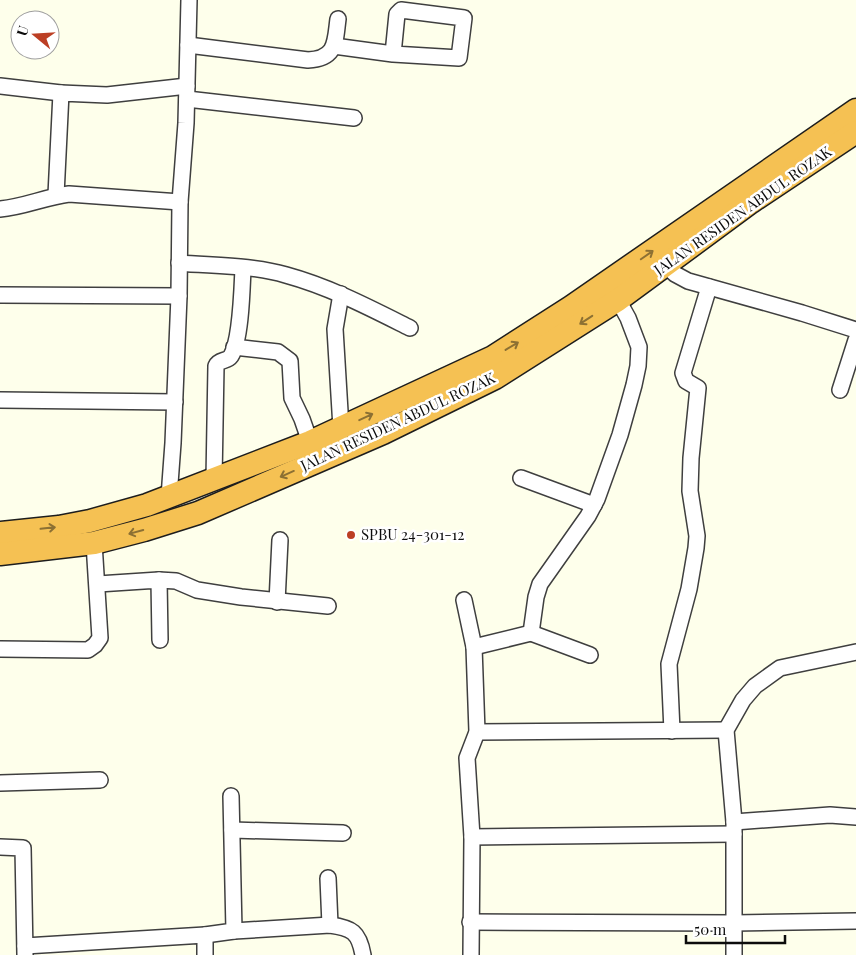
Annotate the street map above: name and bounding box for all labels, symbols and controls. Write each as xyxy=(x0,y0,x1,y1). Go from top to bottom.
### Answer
north arrow xyxy=(10,10,60,60)
text: U xyxy=(12,23,33,38)
street label: JALAN RESIDEN ABDUL ROZAK xyxy=(649,141,835,280)
one-way arrow xyxy=(639,250,653,260)
one-way arrow xyxy=(580,315,594,325)
one-way arrow xyxy=(504,340,518,350)
street label: JALAN RESIDEN ABDUL ROZAK xyxy=(296,367,498,475)
one-way arrow xyxy=(358,412,373,421)
one-way arrow xyxy=(280,469,295,479)
one-way arrow xyxy=(40,523,56,533)
place label: SPBU 24-301-12 xyxy=(361,524,465,544)
one-way arrow xyxy=(128,528,144,538)
marker: SPBU 24-301-12 xyxy=(345,529,357,541)
scale bar xyxy=(686,912,785,944)
text: 50 m xyxy=(694,919,727,939)

